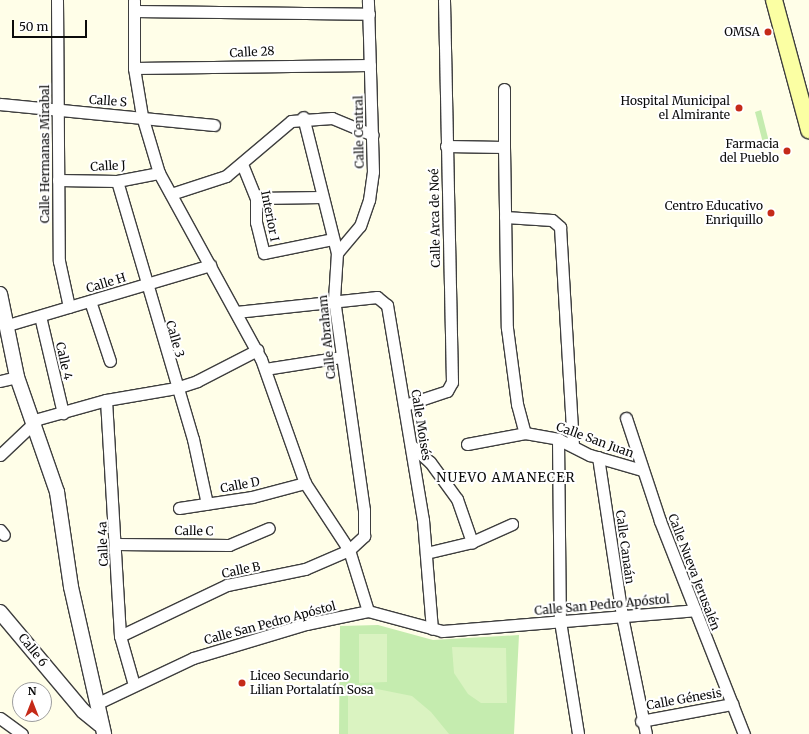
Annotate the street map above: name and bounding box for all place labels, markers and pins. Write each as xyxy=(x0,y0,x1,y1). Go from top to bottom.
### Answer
place label: OMSA xyxy=(724,25,760,39)
marker: OMSA xyxy=(763,27,773,37)
place label: Hospital Municipal el Almirante xyxy=(621,94,730,122)
marker: Hospital Municipal el Almirante xyxy=(733,102,745,114)
place label: Farmacia del Pueblo xyxy=(720,137,779,165)
marker: Farmacia del Pueblo xyxy=(782,146,792,156)
place label: Centro Educativo Enriquillo xyxy=(665,199,763,227)
marker: Centro Educativo Enriquillo xyxy=(766,208,776,218)
place label: Liceo Secundario Lilian Portalatín Sosa xyxy=(250,669,374,697)
marker: Liceo Secundario Lilian Portalatín Sosa xyxy=(237,678,247,688)

